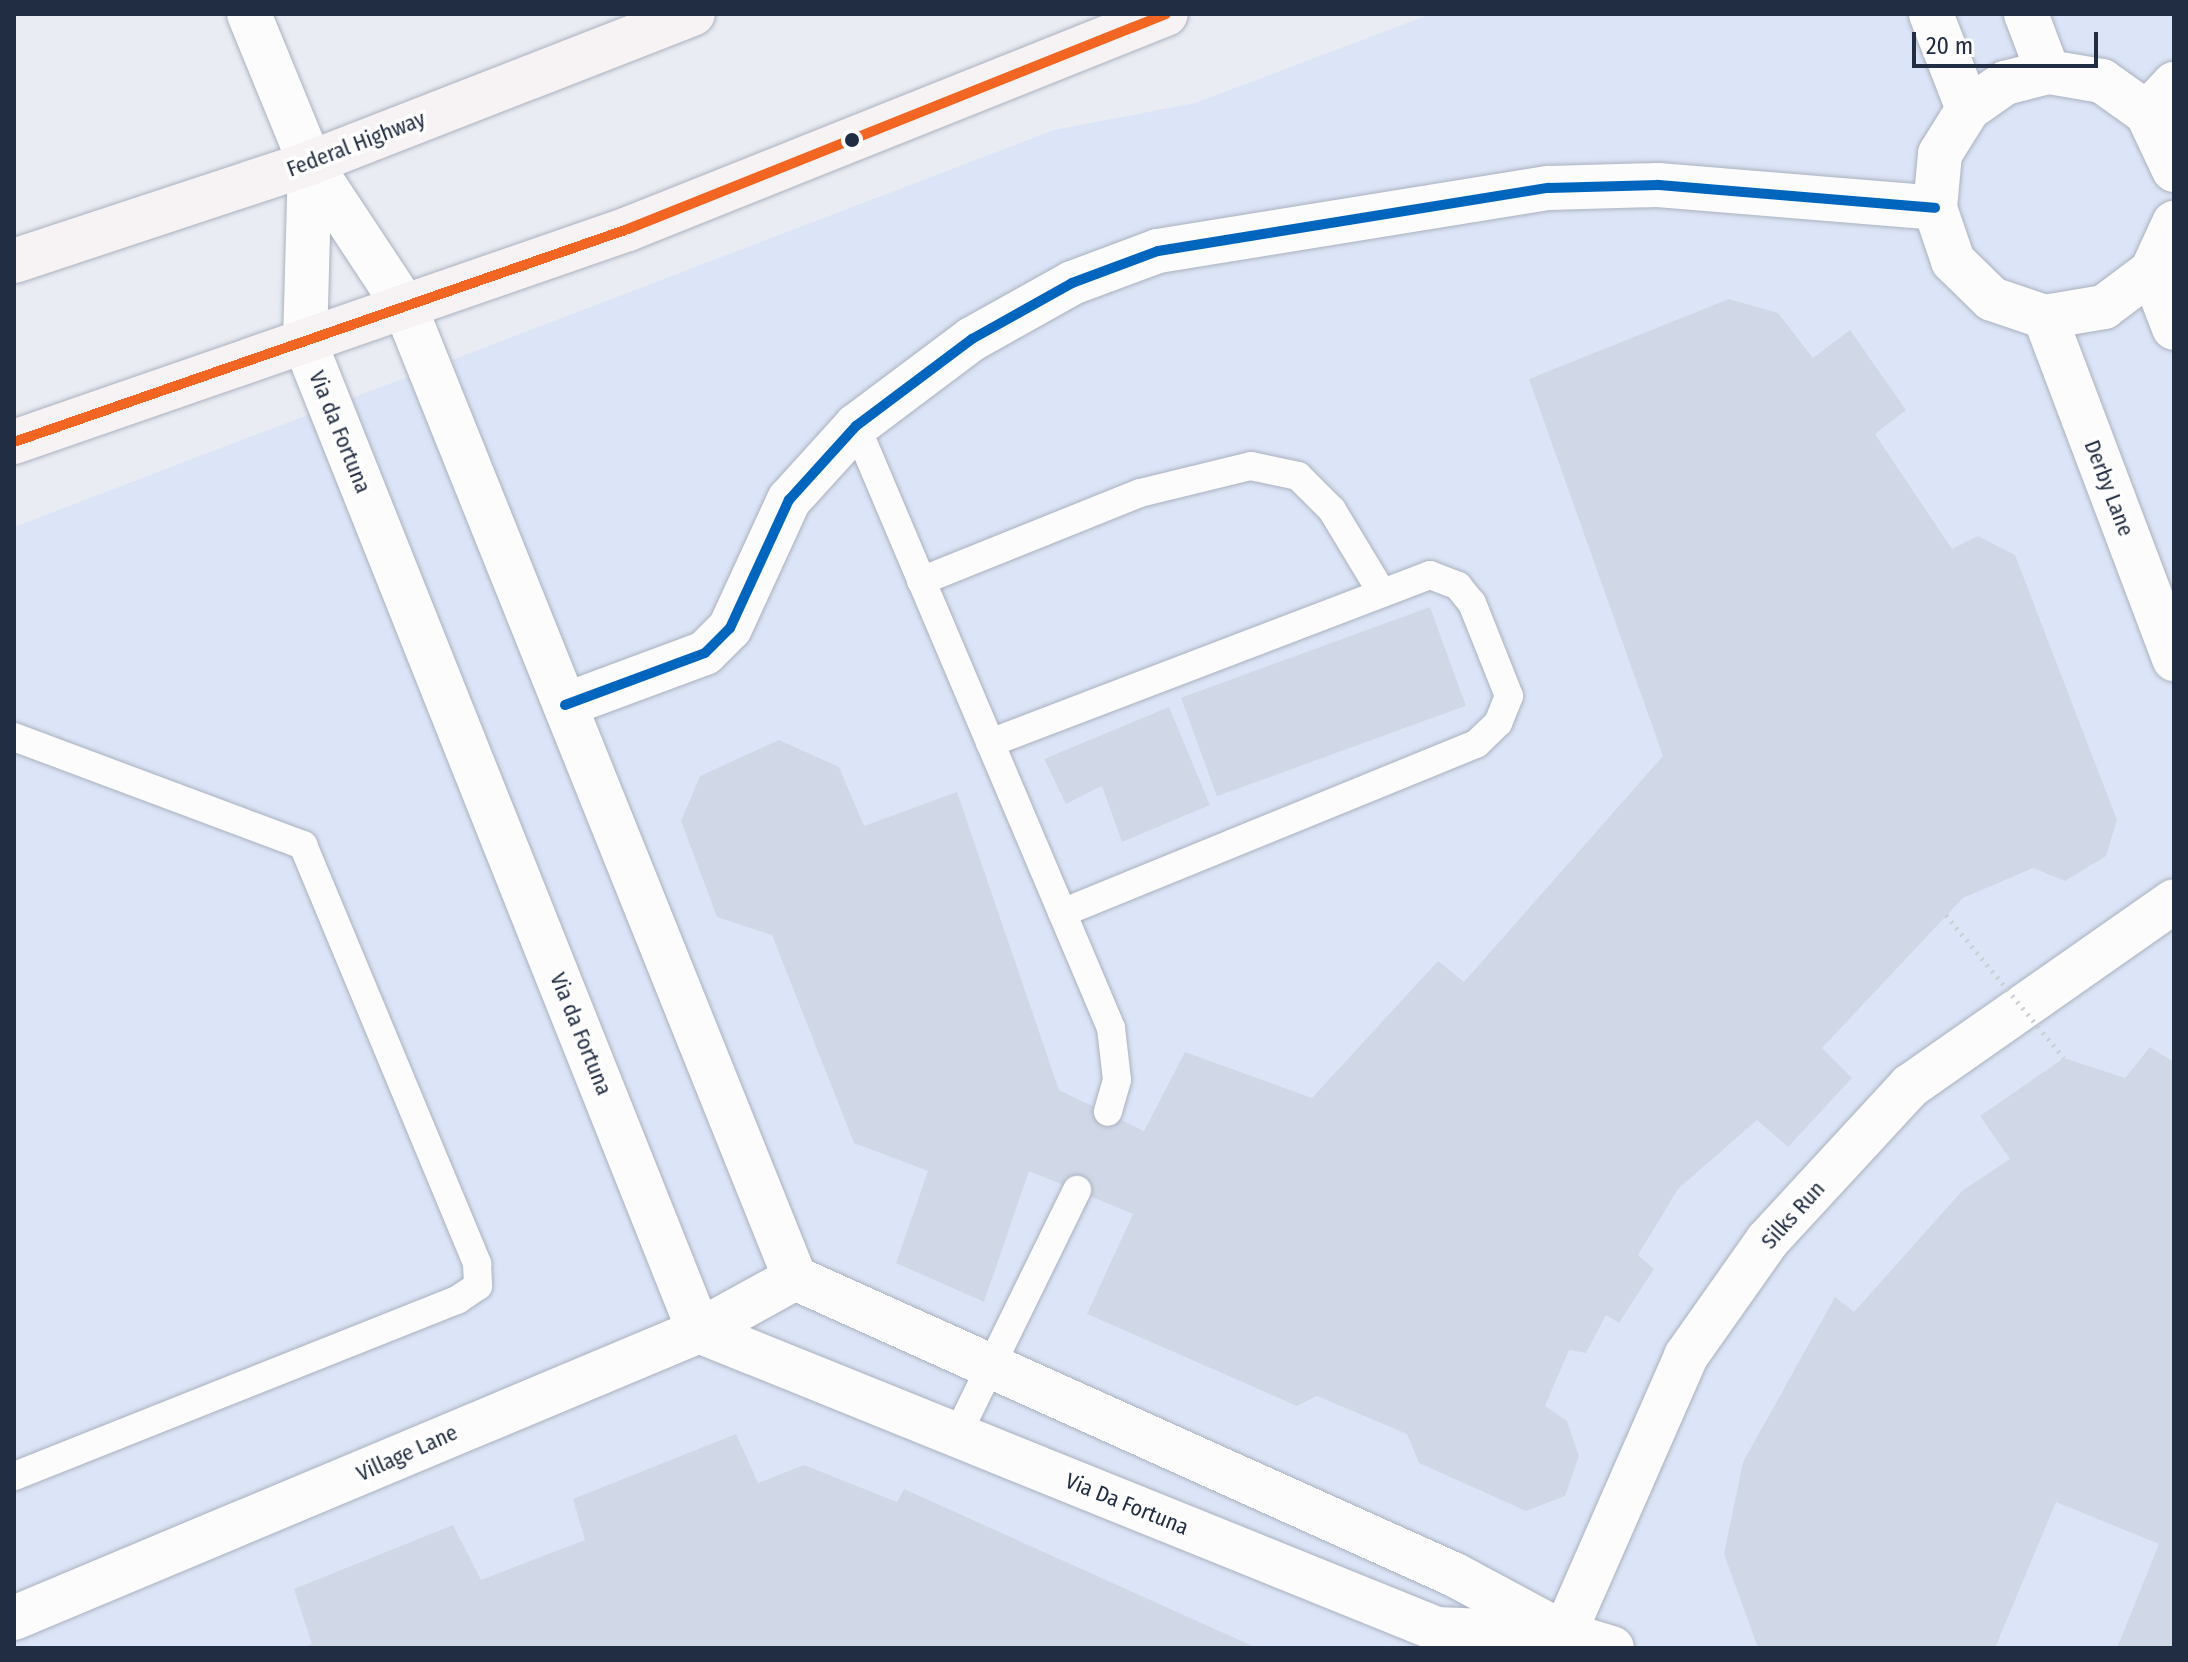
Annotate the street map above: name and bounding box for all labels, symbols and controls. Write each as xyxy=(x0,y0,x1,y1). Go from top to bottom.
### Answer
scale bar xyxy=(1916,16,2102,66)
text: 20 m xyxy=(1926,32,1973,60)
street label: Federal Highway xyxy=(283,105,429,183)
unlabelled marker xyxy=(844,132,860,148)
street label: Via da Fortuna xyxy=(303,367,377,497)
street label: Derby Lane xyxy=(2079,436,2139,540)
street label: Via da Fortuna xyxy=(544,969,618,1099)
street label: Silks Run xyxy=(1756,1176,1830,1254)
street label: Village Lane xyxy=(352,1419,462,1487)
street label: Via Da Fortuna xyxy=(1062,1467,1192,1541)

